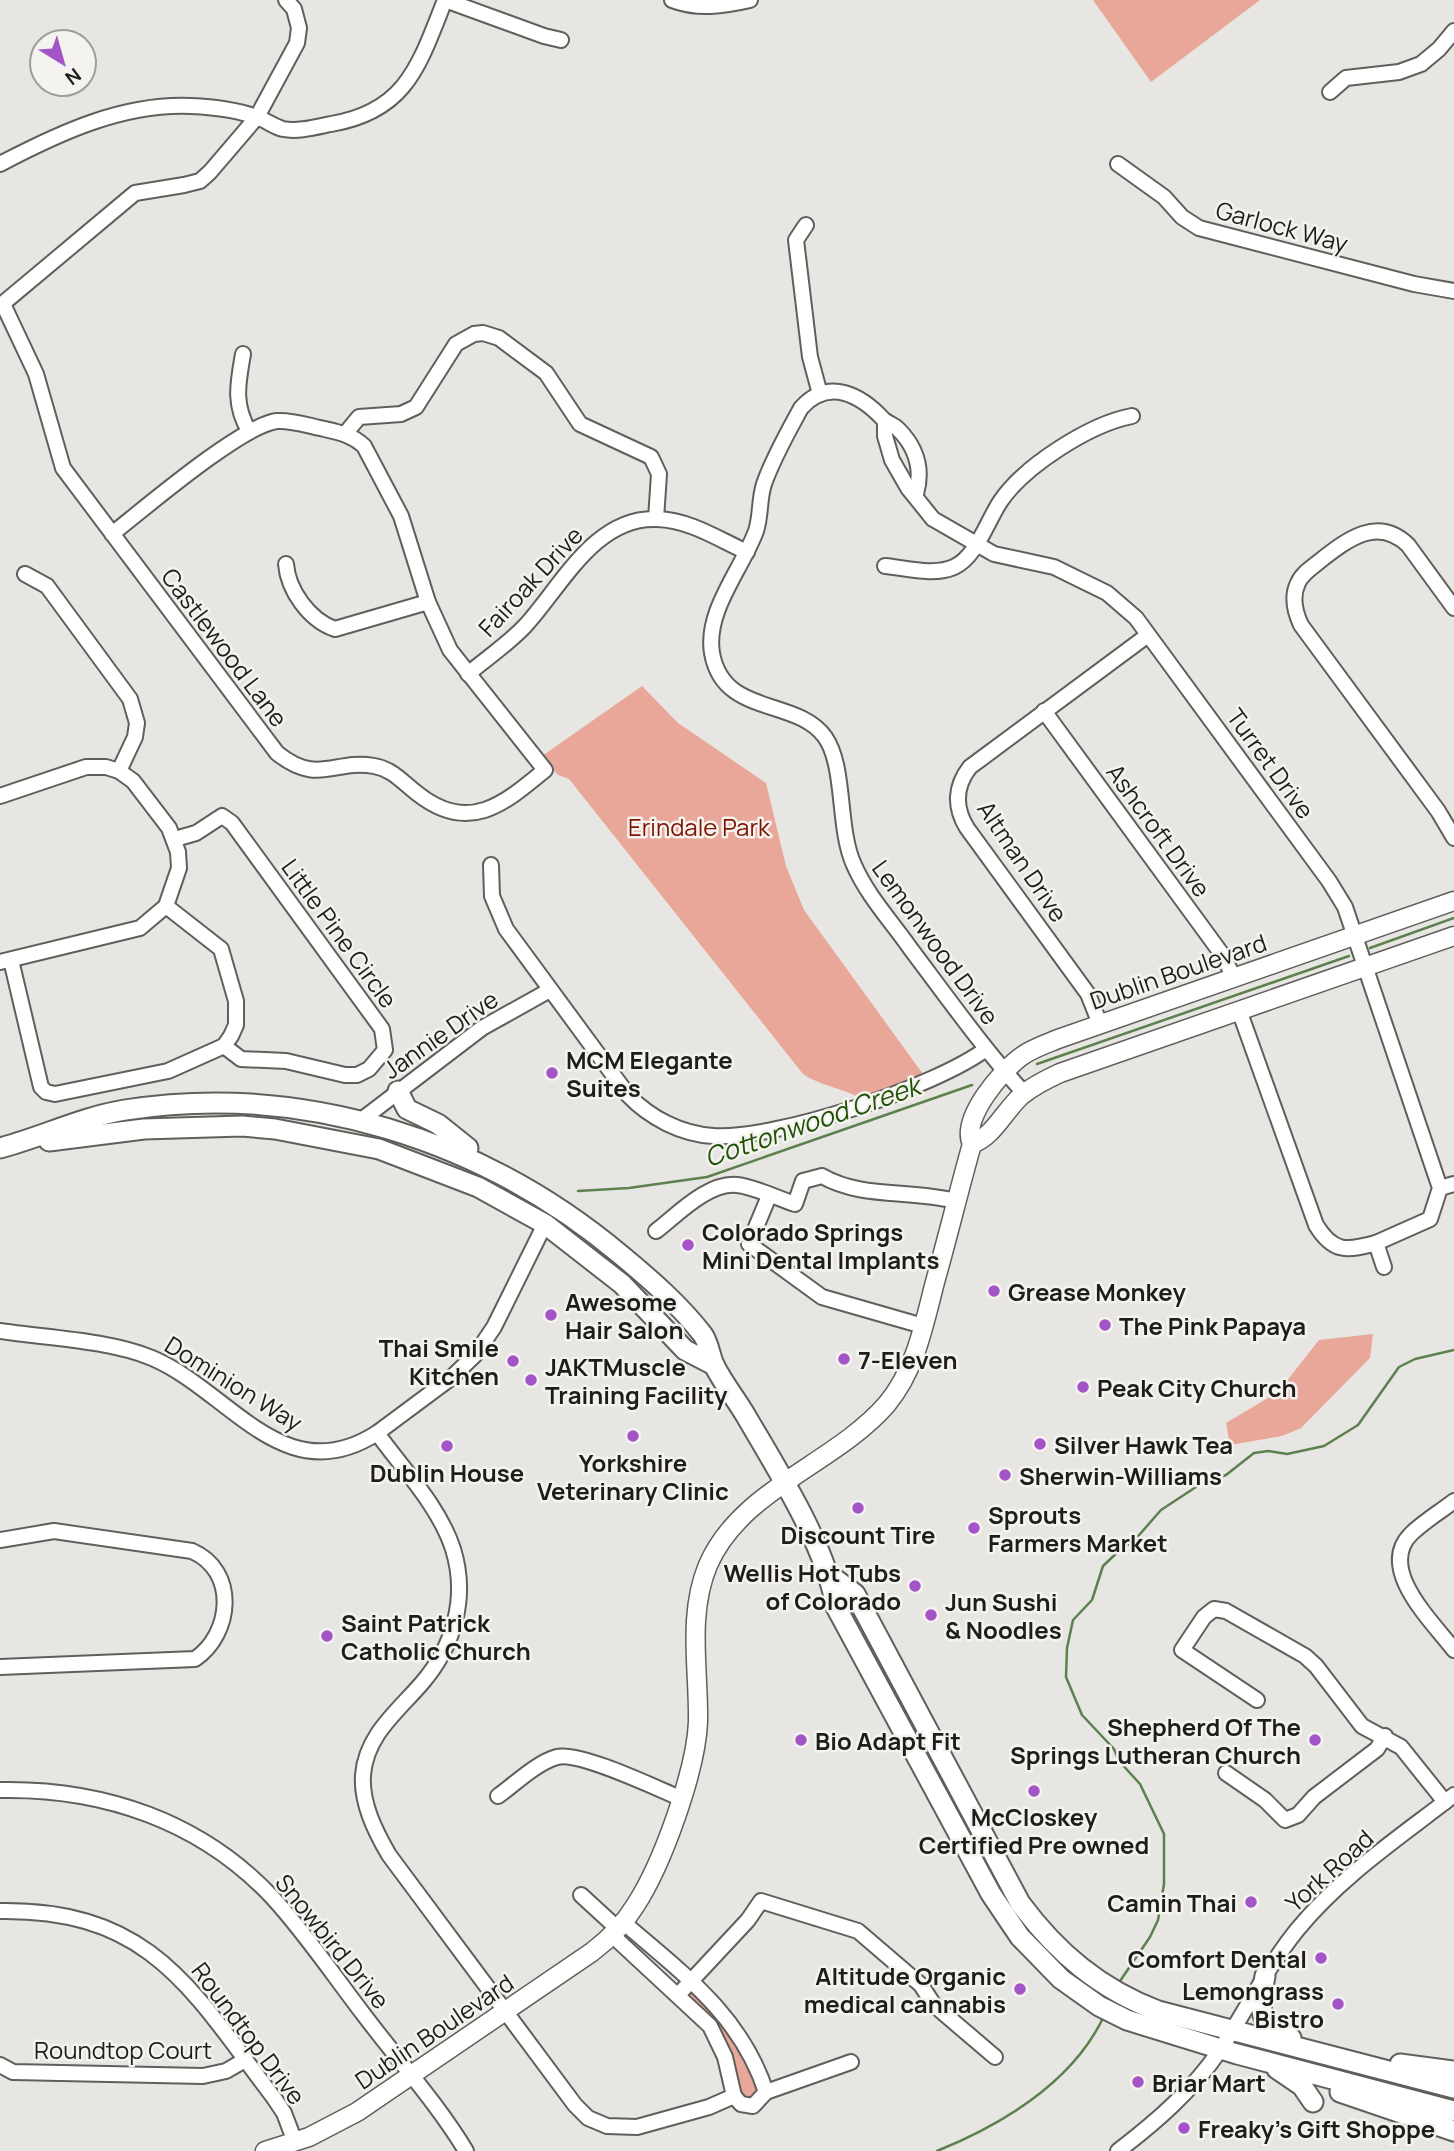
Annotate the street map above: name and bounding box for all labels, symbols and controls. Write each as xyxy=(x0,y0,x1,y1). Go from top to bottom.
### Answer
north arrow xyxy=(28,28,98,98)
text: N xyxy=(60,62,87,91)
street label: Garlock Way xyxy=(1212,193,1352,260)
street label: Fairoak Drive xyxy=(470,519,590,643)
street label: Castlewood Lane xyxy=(154,561,296,733)
street label: Turret Drive xyxy=(1220,701,1322,825)
street label: Ashcroft Drive xyxy=(1100,757,1218,903)
street label: Altman Drive xyxy=(970,794,1076,928)
park label: Erindale Park xyxy=(628,810,771,843)
street label: Little Pine Circle xyxy=(275,852,405,1014)
street label: Lemonwood Drive xyxy=(865,853,1007,1031)
street label: Dublin Boulevard xyxy=(1085,925,1271,1017)
street label: Jannie Drive xyxy=(376,982,504,1086)
place label: MCM Elegante Suites xyxy=(566,1043,733,1104)
marker: MCM Elegante Suites xyxy=(544,1065,560,1081)
water label: Cottonwood Creek xyxy=(699,1066,929,1175)
place label: Colorado Springs Mini Dental Implants xyxy=(702,1215,940,1276)
marker: Colorado Springs Mini Dental Implants xyxy=(680,1237,696,1253)
place label: Grease Monkey xyxy=(1008,1275,1186,1308)
marker: Grease Monkey xyxy=(986,1283,1002,1299)
place label: Awesome Hair Salon xyxy=(565,1285,683,1346)
marker: Awesome Hair Salon xyxy=(543,1307,559,1323)
place label: The Pink Papaya xyxy=(1119,1309,1306,1342)
marker: The Pink Papaya xyxy=(1097,1317,1113,1333)
street label: Dominion Way xyxy=(159,1328,309,1439)
place label: Thai Smile Kitchen xyxy=(379,1331,499,1392)
place label: 7-Eleven xyxy=(858,1343,957,1376)
place label: JAKTMuscle Training Facility xyxy=(545,1350,728,1411)
marker: 7-Eleven xyxy=(836,1351,852,1367)
marker: Thai Smile Kitchen xyxy=(505,1353,521,1369)
place label: Peak City Church xyxy=(1097,1371,1297,1404)
marker: JAKTMuscle Training Facility xyxy=(523,1372,539,1388)
marker: Peak City Church xyxy=(1075,1379,1091,1395)
marker: Yorkshire Veterinary Clinic xyxy=(625,1428,641,1444)
place label: Silver Hawk Tea xyxy=(1054,1428,1233,1461)
marker: Silver Hawk Tea xyxy=(1032,1436,1048,1452)
marker: Dublin House xyxy=(439,1438,455,1454)
place label: Yorkshire Veterinary Clinic xyxy=(537,1446,729,1507)
place label: Dublin House xyxy=(370,1456,524,1489)
place label: Sherwin-Williams xyxy=(1019,1459,1222,1492)
marker: Sherwin-Williams xyxy=(997,1467,1013,1483)
place label: Sprouts Farmers Market xyxy=(988,1498,1168,1559)
marker: Discount Tire xyxy=(850,1500,866,1516)
place label: Discount Tire xyxy=(780,1518,936,1551)
marker: Sprouts Farmers Market xyxy=(966,1520,982,1536)
place label: Wellis Hot Tubs of Colorado xyxy=(723,1556,901,1617)
marker: Wellis Hot Tubs of Colorado xyxy=(907,1578,923,1594)
place label: Jun Sushi & Noodles xyxy=(945,1585,1062,1646)
place label: Saint Patrick Catholic Church xyxy=(341,1606,531,1667)
marker: Jun Sushi & Noodles xyxy=(923,1607,939,1623)
marker: Saint Patrick Catholic Church xyxy=(319,1628,335,1644)
place label: Shepherd Of The Springs Lutheran Church xyxy=(1010,1710,1301,1771)
place label: Bio Adapt Fit xyxy=(815,1724,961,1757)
marker: Bio Adapt Fit xyxy=(793,1732,809,1748)
marker: Shepherd Of The Springs Lutheran Church xyxy=(1307,1732,1323,1748)
marker: McCloskey Certified Pre owned xyxy=(1026,1783,1042,1799)
place label: McCloskey Certified Pre owned xyxy=(919,1800,1149,1861)
street label: York Road xyxy=(1278,1822,1380,1918)
street label: Snowbird Drive xyxy=(268,1867,398,2015)
place label: Camin Thai xyxy=(1107,1886,1237,1919)
marker: Camin Thai xyxy=(1243,1894,1259,1910)
place label: Comfort Dental xyxy=(1128,1942,1307,1975)
marker: Comfort Dental xyxy=(1313,1950,1329,1966)
street label: Roundtop Drive xyxy=(185,1955,313,2111)
place label: Altitude Organic medical cannabis xyxy=(804,1959,1006,2020)
street label: Dublin Boulevard xyxy=(348,1966,520,2096)
place label: Lemongrass Bistro xyxy=(1182,1974,1324,2035)
marker: Altitude Organic medical cannabis xyxy=(1012,1981,1028,1997)
marker: Lemongrass Bistro xyxy=(1330,1996,1346,2012)
street label: Roundtop Court xyxy=(34,2033,212,2066)
place label: Briar Mart xyxy=(1152,2066,1266,2099)
marker: Briar Mart xyxy=(1130,2074,1146,2090)
place label: Freaky's Gift Shoppe xyxy=(1198,2112,1435,2145)
marker: Freaky's Gift Shoppe xyxy=(1176,2120,1192,2136)

